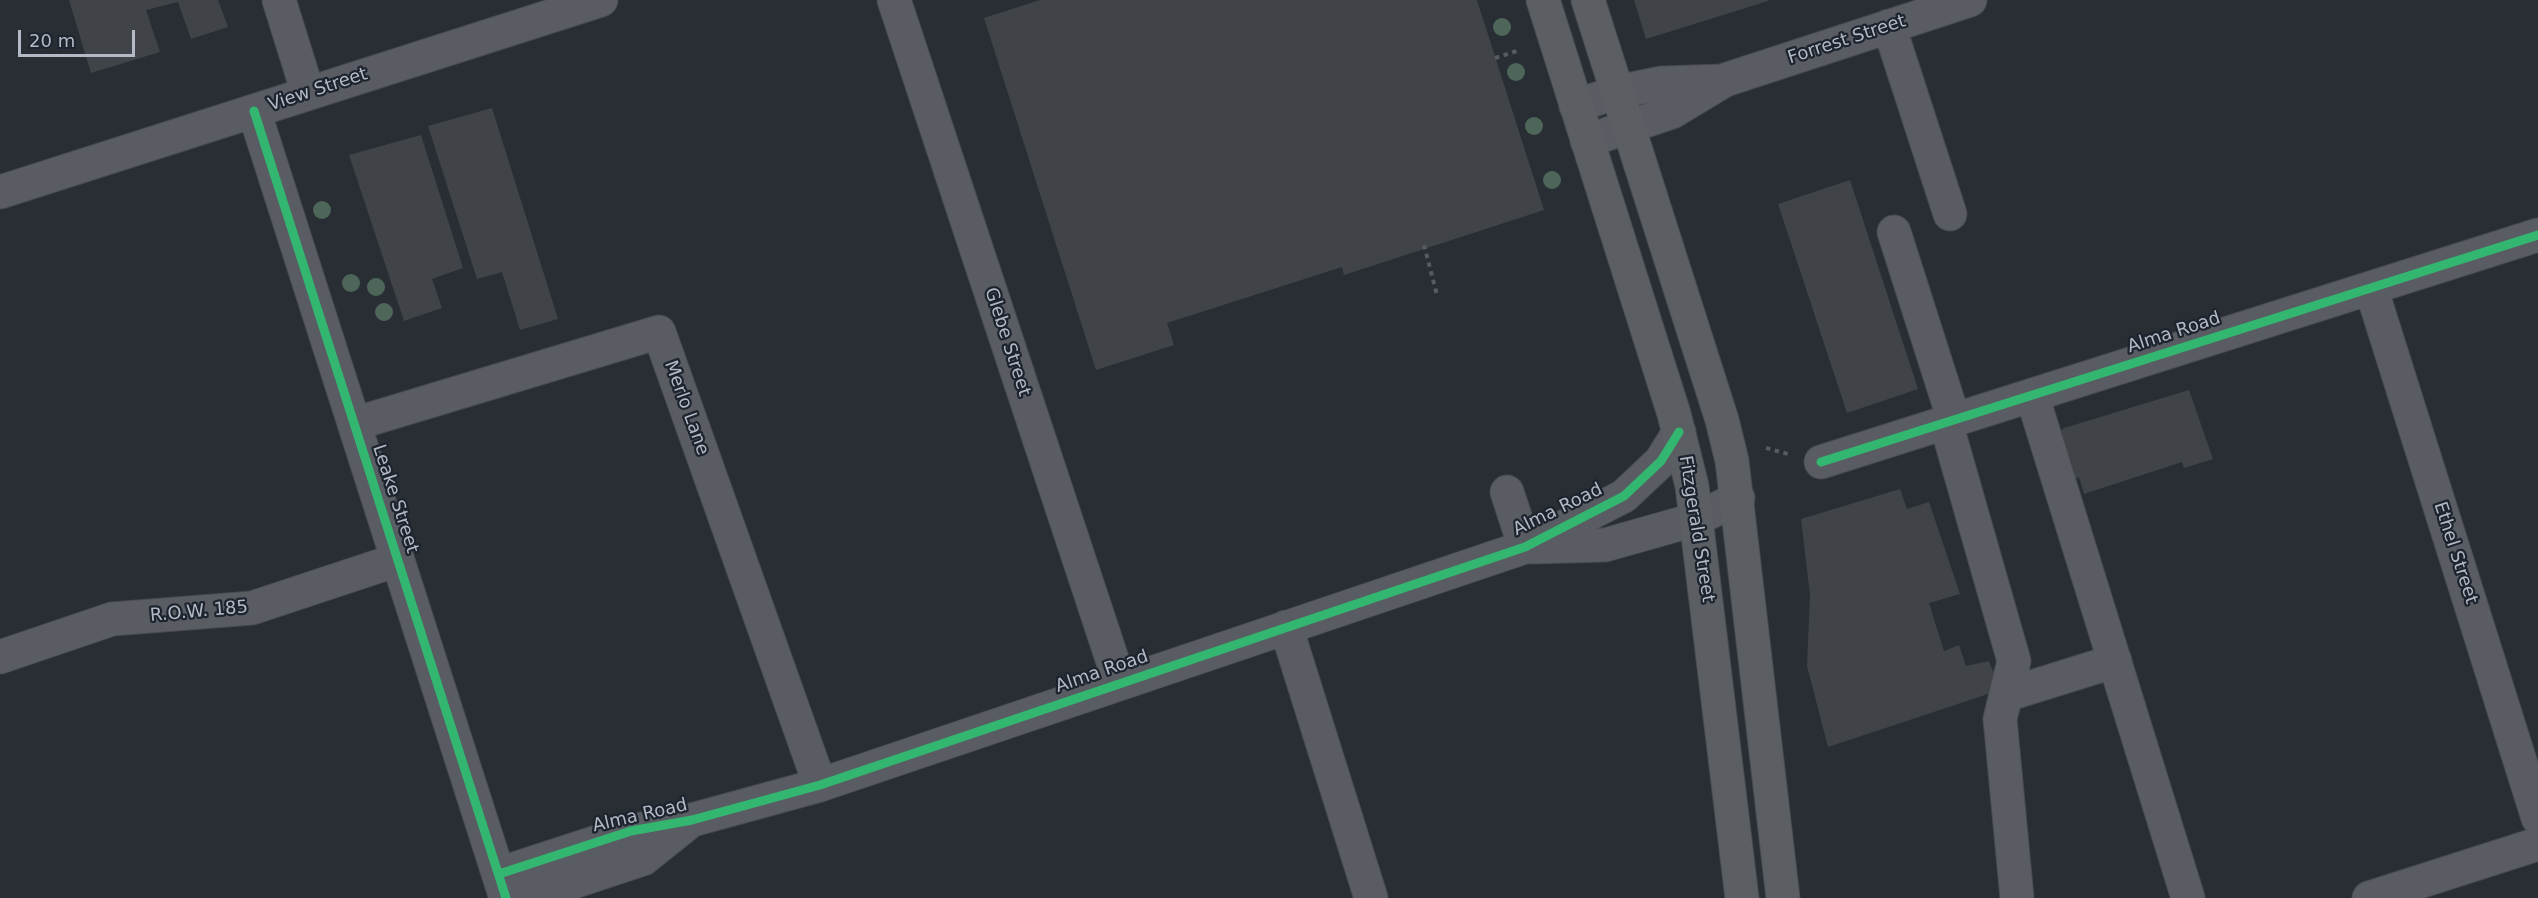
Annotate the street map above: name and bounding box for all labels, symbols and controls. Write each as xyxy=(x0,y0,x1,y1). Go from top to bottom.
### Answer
street label: Forrest Street xyxy=(1785,11,1909,69)
scale bar xyxy=(21,18,138,56)
text: 20 m xyxy=(29,30,75,51)
street label: View Street xyxy=(266,64,370,116)
street label: Glebe Street xyxy=(979,285,1035,399)
street label: Alma Road xyxy=(2125,308,2223,358)
street label: Merlo Lane xyxy=(659,358,713,458)
street label: Leake Street xyxy=(367,442,423,556)
street label: Fitzgerald Street xyxy=(1674,454,1718,604)
street label: Alma Road xyxy=(1510,479,1606,541)
street label: Ethel Street xyxy=(2428,499,2482,607)
street label: R.O.W. 185 xyxy=(149,597,249,627)
street label: Alma Road xyxy=(1053,646,1151,698)
street label: Alma Road xyxy=(590,795,690,837)

